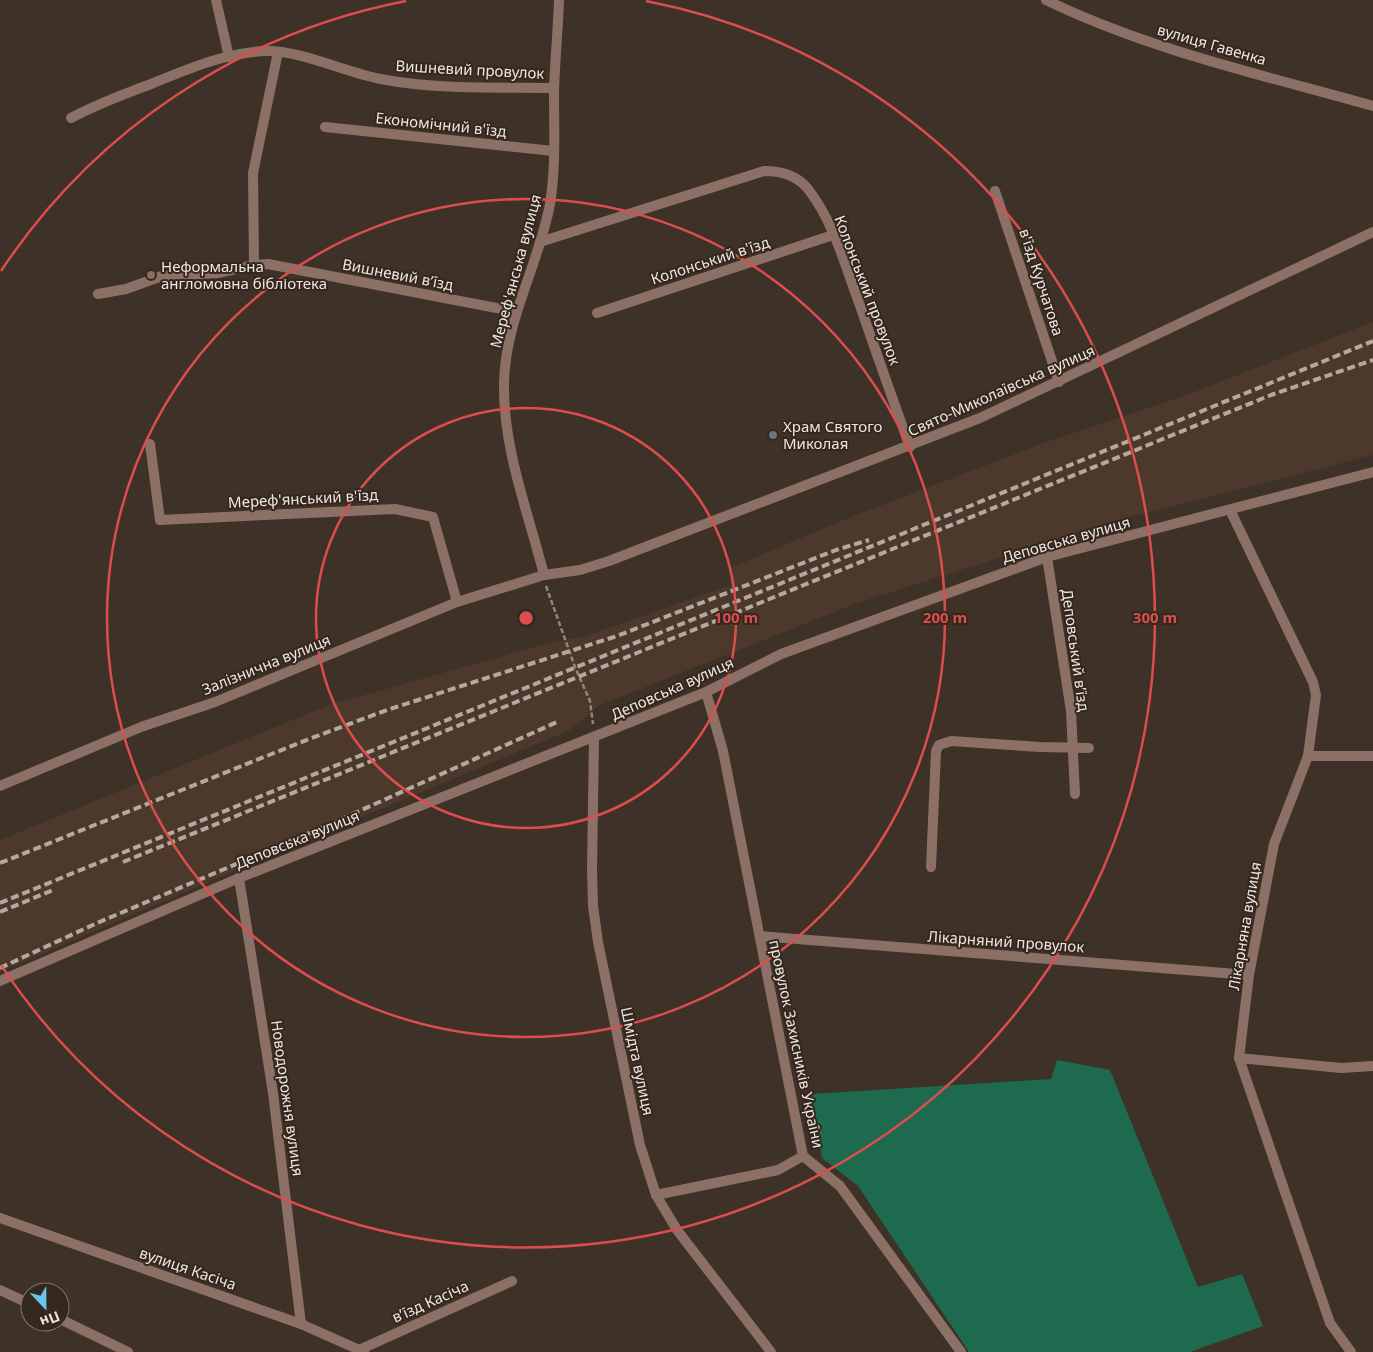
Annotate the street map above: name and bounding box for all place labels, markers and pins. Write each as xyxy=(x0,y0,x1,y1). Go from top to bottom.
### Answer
place label: Неформальна англомовна бібліотека xyxy=(161,256,327,293)
marker: Неформальна англомовна бібліотека xyxy=(145,269,157,281)
place label: Храм Святого Миколая xyxy=(783,416,883,453)
marker: Храм Святого Миколая xyxy=(767,429,779,441)
centre of rings xyxy=(517,609,535,627)

